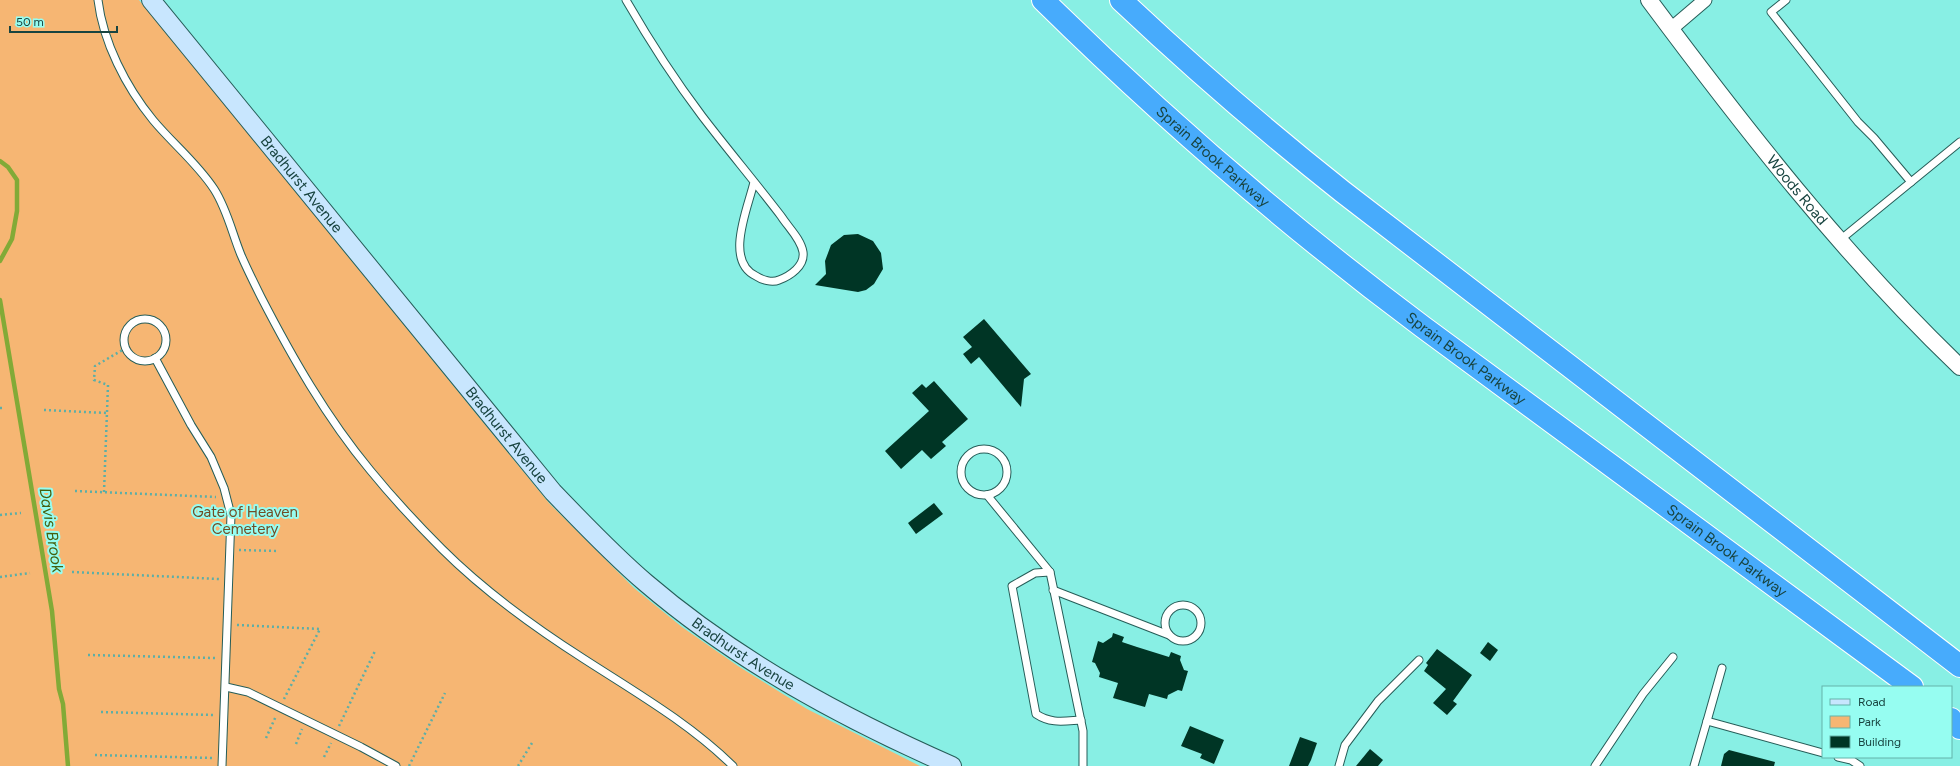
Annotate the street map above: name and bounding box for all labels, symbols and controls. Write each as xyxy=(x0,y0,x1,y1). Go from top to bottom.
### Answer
scale bar xyxy=(10,8,117,34)
text: 50 m xyxy=(16,15,44,29)
street label: Sprain Brook Parkway xyxy=(1152,102,1273,211)
street label: Bradhurst Avenue xyxy=(257,132,346,236)
street label: Woods Road xyxy=(1763,152,1831,229)
street label: Sprain Brook Parkway xyxy=(1402,308,1530,409)
street label: Bradhurst Avenue xyxy=(462,383,551,487)
water label: Davis Brook xyxy=(35,486,68,575)
street label: Sprain Brook Parkway xyxy=(1663,501,1791,601)
park label: Gate of Heaven Cemetery xyxy=(192,503,298,538)
street label: Bradhurst Avenue xyxy=(688,614,798,694)
legend xyxy=(1822,686,1952,758)
text: Road xyxy=(1858,695,1886,709)
text: Park xyxy=(1858,715,1881,729)
text: Building xyxy=(1858,735,1901,749)

